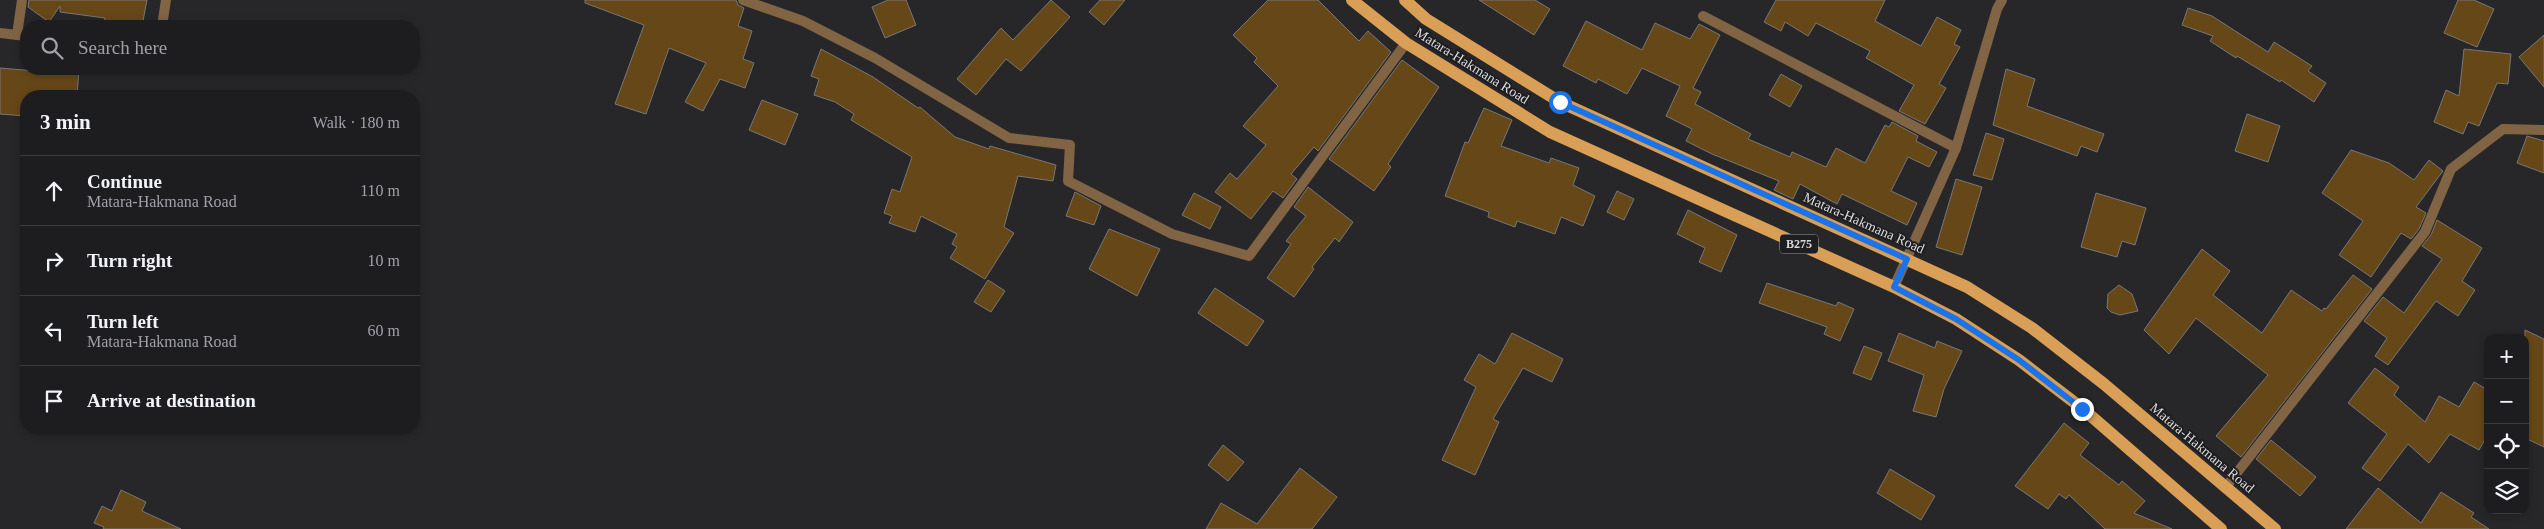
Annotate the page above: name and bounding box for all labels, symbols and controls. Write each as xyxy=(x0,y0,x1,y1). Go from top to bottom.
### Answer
search box xyxy=(20,20,420,75)
street label: Matara-Hakmana Road xyxy=(1412,25,1532,107)
icon: search xyxy=(38,34,66,62)
text: Search here xyxy=(78,37,167,58)
route start xyxy=(1549,91,1572,114)
text: 3 min xyxy=(40,110,91,134)
text: Walk · 180 m xyxy=(313,114,400,131)
text: Continue xyxy=(87,171,162,192)
icon: ahead xyxy=(40,177,68,205)
text: 110 m xyxy=(360,182,400,199)
street label: Matara-Hakmana Road xyxy=(1801,190,1927,256)
text: Matara-Hakmana Road xyxy=(87,193,237,210)
road number: B275 xyxy=(1780,234,1818,253)
icon: right xyxy=(40,247,68,275)
text: Turn right xyxy=(87,250,172,271)
text: 10 m xyxy=(368,252,400,269)
text: Turn left xyxy=(87,311,159,332)
icon: left xyxy=(40,317,68,345)
text: 60 m xyxy=(368,322,400,339)
text: Matara-Hakmana Road xyxy=(87,333,237,350)
map controls xyxy=(2484,334,2529,514)
button: + xyxy=(2484,334,2529,379)
button: − xyxy=(2484,379,2529,424)
icon: arrive xyxy=(40,387,68,415)
text: Arrive at destination xyxy=(87,390,256,411)
route end xyxy=(2071,398,2094,421)
street label: Matara-Hakmana Road xyxy=(2147,400,2257,496)
button: locate xyxy=(2484,424,2529,469)
button: layers xyxy=(2484,469,2529,514)

